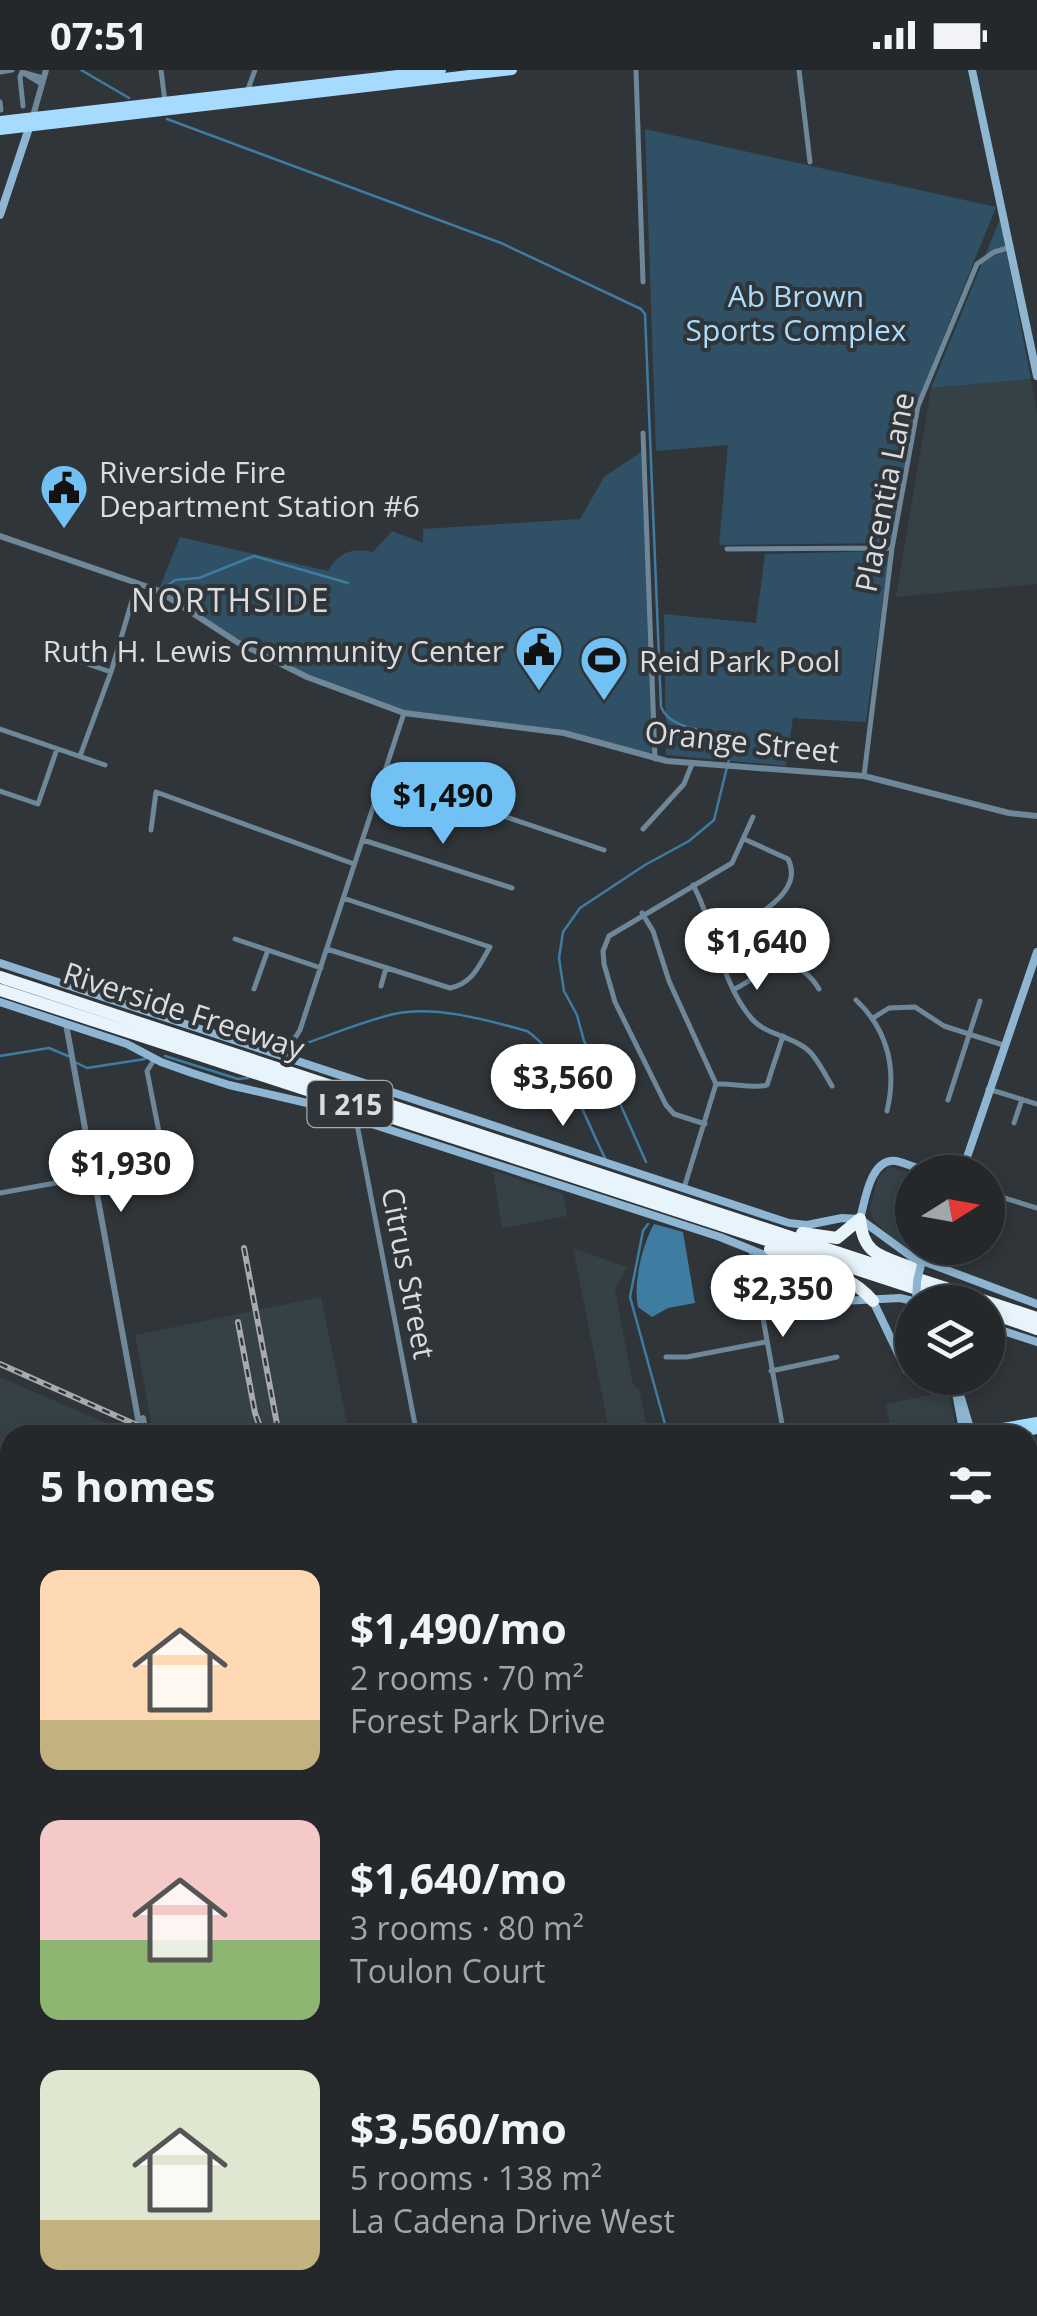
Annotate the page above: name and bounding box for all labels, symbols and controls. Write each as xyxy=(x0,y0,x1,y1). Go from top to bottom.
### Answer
text: 07:51 xyxy=(50,9,148,61)
park label: Ab Brown Sports Complex xyxy=(685,275,907,350)
street label: Placentia Lane xyxy=(845,389,923,595)
place label: Riverside Fire Department Station #6 xyxy=(99,451,420,526)
public building icon: Riverside Fire Department Station #6 xyxy=(38,462,90,530)
district label: NORTHSIDE xyxy=(131,578,331,621)
public building icon: Ruth H. Lewis Community Center xyxy=(513,624,565,692)
place label: Ruth H. Lewis Community Center xyxy=(43,630,504,671)
sports icon: Reid Park Pool xyxy=(578,634,630,702)
place label: Reid Park Pool xyxy=(639,640,840,681)
street label: Orange Street xyxy=(643,710,841,772)
pin: $1,490 xyxy=(362,762,524,847)
text: $1,490 xyxy=(393,773,493,816)
pin: $1,640 xyxy=(676,908,838,993)
text: $1,640 xyxy=(707,919,807,962)
street label: Riverside Freeway xyxy=(58,952,311,1069)
pin: $3,560 xyxy=(482,1044,644,1129)
text: $3,560 xyxy=(513,1055,613,1098)
road number: I 215 xyxy=(308,1081,392,1127)
pin: $1,930 xyxy=(40,1130,202,1215)
text: $1,930 xyxy=(71,1141,171,1184)
north arrow xyxy=(895,1155,1005,1265)
map controls xyxy=(895,1155,1005,1395)
street label: Citrus Street xyxy=(372,1184,446,1362)
pin: $2,350 xyxy=(702,1255,864,1340)
text: $2,350 xyxy=(733,1266,833,1309)
button: layers xyxy=(895,1285,1005,1395)
text: 5 homes xyxy=(40,1457,215,1514)
icon: filters xyxy=(943,1458,998,1513)
text: $1,490/mo xyxy=(350,1599,567,1656)
icon: home xyxy=(120,1610,240,1730)
text: 2 rooms · 70 m² xyxy=(350,1656,584,1699)
text: Forest Park Drive xyxy=(350,1699,605,1742)
text: $1,640/mo xyxy=(350,1849,567,1906)
icon: home xyxy=(120,1860,240,1980)
text: 3 rooms · 80 m² xyxy=(350,1906,584,1949)
text: Toulon Court xyxy=(350,1949,545,1992)
text: $3,560/mo xyxy=(350,2099,567,2156)
icon: home xyxy=(120,2110,240,2230)
text: 5 rooms · 138 m² xyxy=(350,2156,602,2199)
text: La Cadena Drive West xyxy=(350,2199,675,2242)

